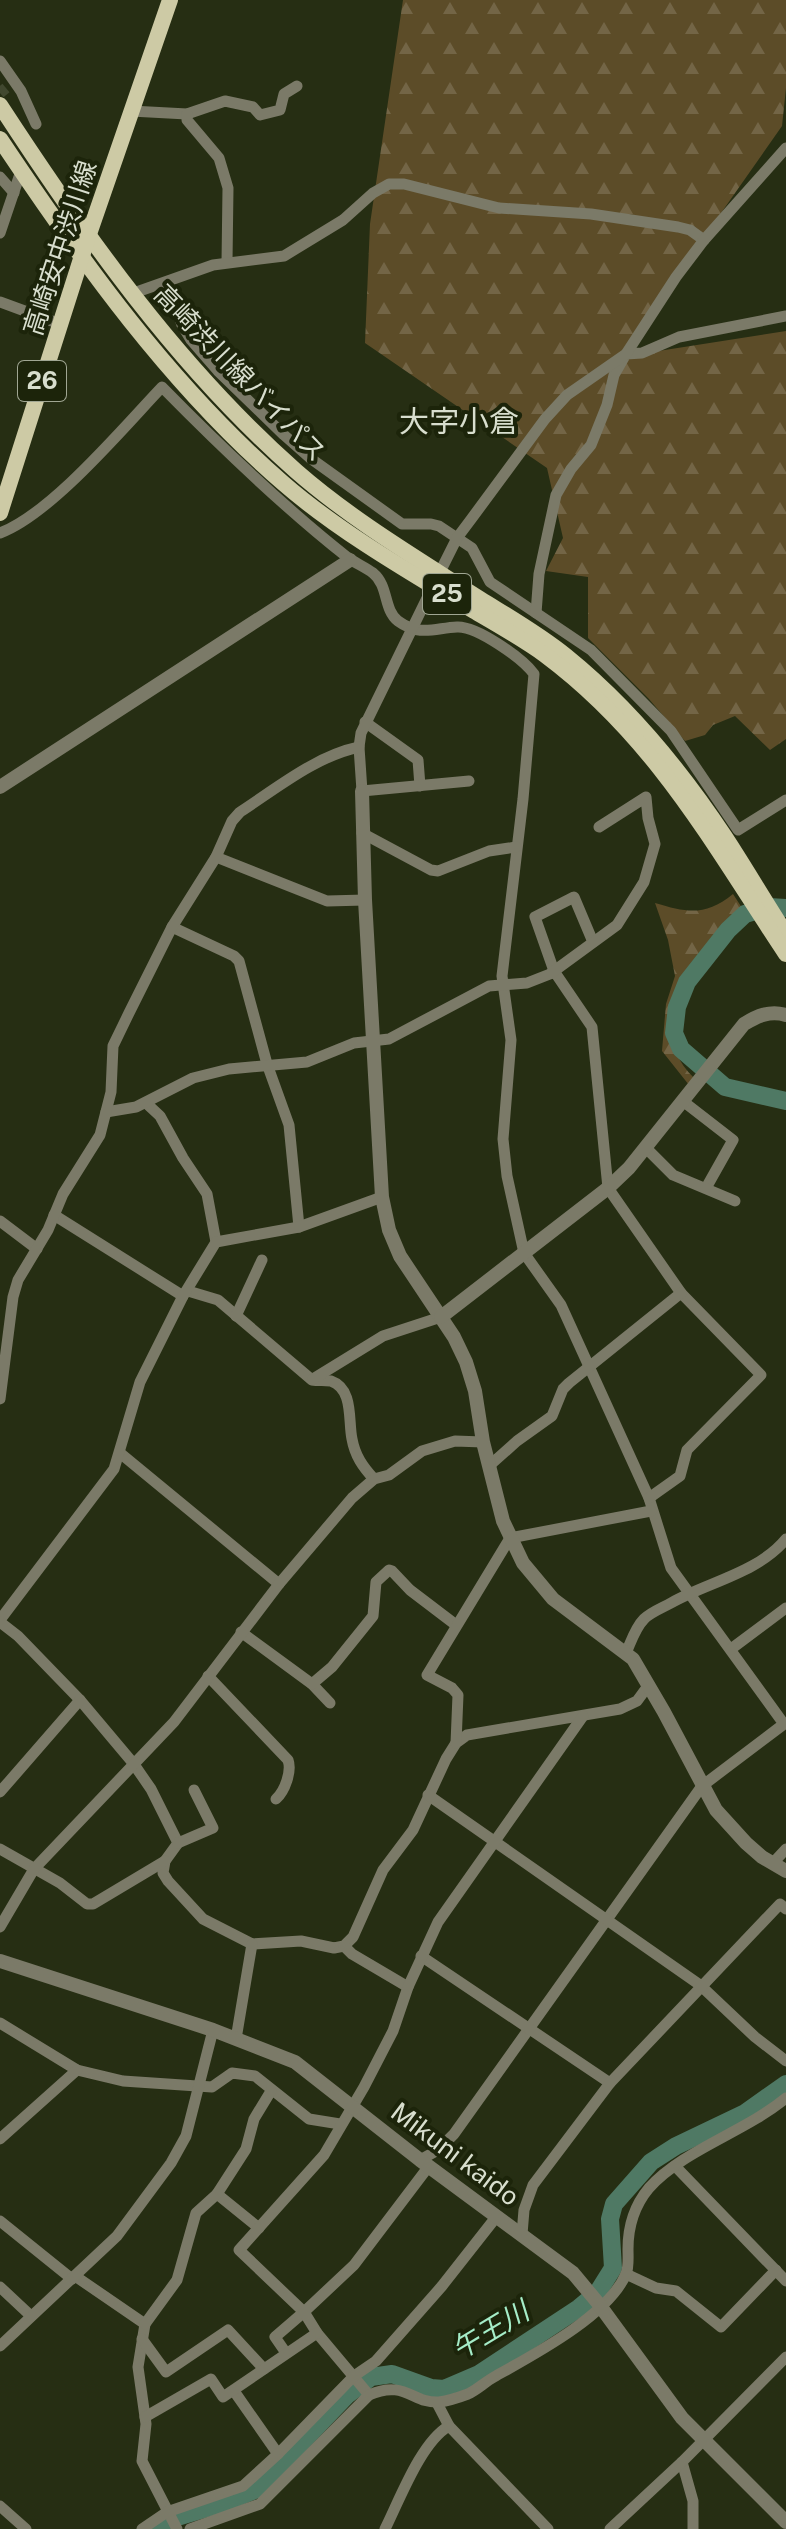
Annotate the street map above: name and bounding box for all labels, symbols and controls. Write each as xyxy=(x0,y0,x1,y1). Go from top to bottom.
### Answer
street label: 高崎安中渋川線 xyxy=(17,157,102,339)
street label: 高崎渋川線バイパス xyxy=(148,278,333,467)
road number: 26 xyxy=(18,361,66,401)
district label: 大字小倉 xyxy=(399,403,519,439)
road number: 25 xyxy=(423,574,471,614)
street label: Mikuni kaido xyxy=(385,2095,525,2212)
water label: 午王川 xyxy=(445,2292,537,2365)

